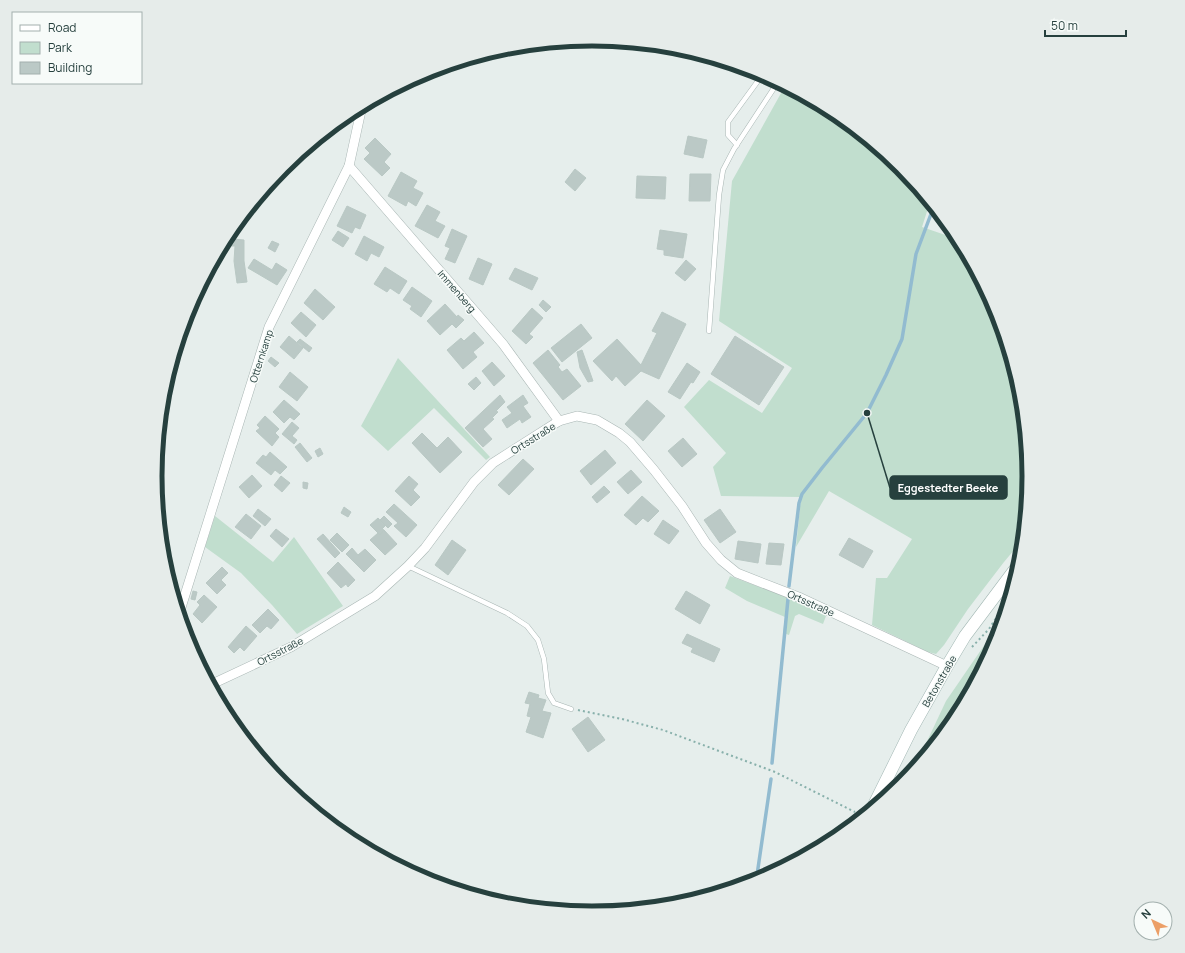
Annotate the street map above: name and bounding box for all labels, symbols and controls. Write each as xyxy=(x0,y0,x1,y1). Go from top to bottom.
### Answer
legend xyxy=(12,12,142,84)
scale bar xyxy=(1045,12,1126,38)
text: 50 m xyxy=(1051,17,1078,34)
text: Road xyxy=(48,19,76,36)
text: Park xyxy=(48,39,73,56)
text: Building xyxy=(48,59,92,76)
street label: Immenberg xyxy=(435,267,479,315)
street label: Otternkamp xyxy=(246,328,276,384)
street label: Ortsstraße xyxy=(508,419,558,457)
callout: Eggestedter Beeke xyxy=(890,476,1007,499)
text: Eggestedter Beeke xyxy=(898,480,999,495)
street label: Ortsstraße xyxy=(785,586,837,620)
street label: Ortsstraße xyxy=(254,633,306,669)
street label: Betonstraße xyxy=(919,652,960,709)
north arrow xyxy=(1133,901,1173,941)
text: N xyxy=(1138,905,1154,922)

